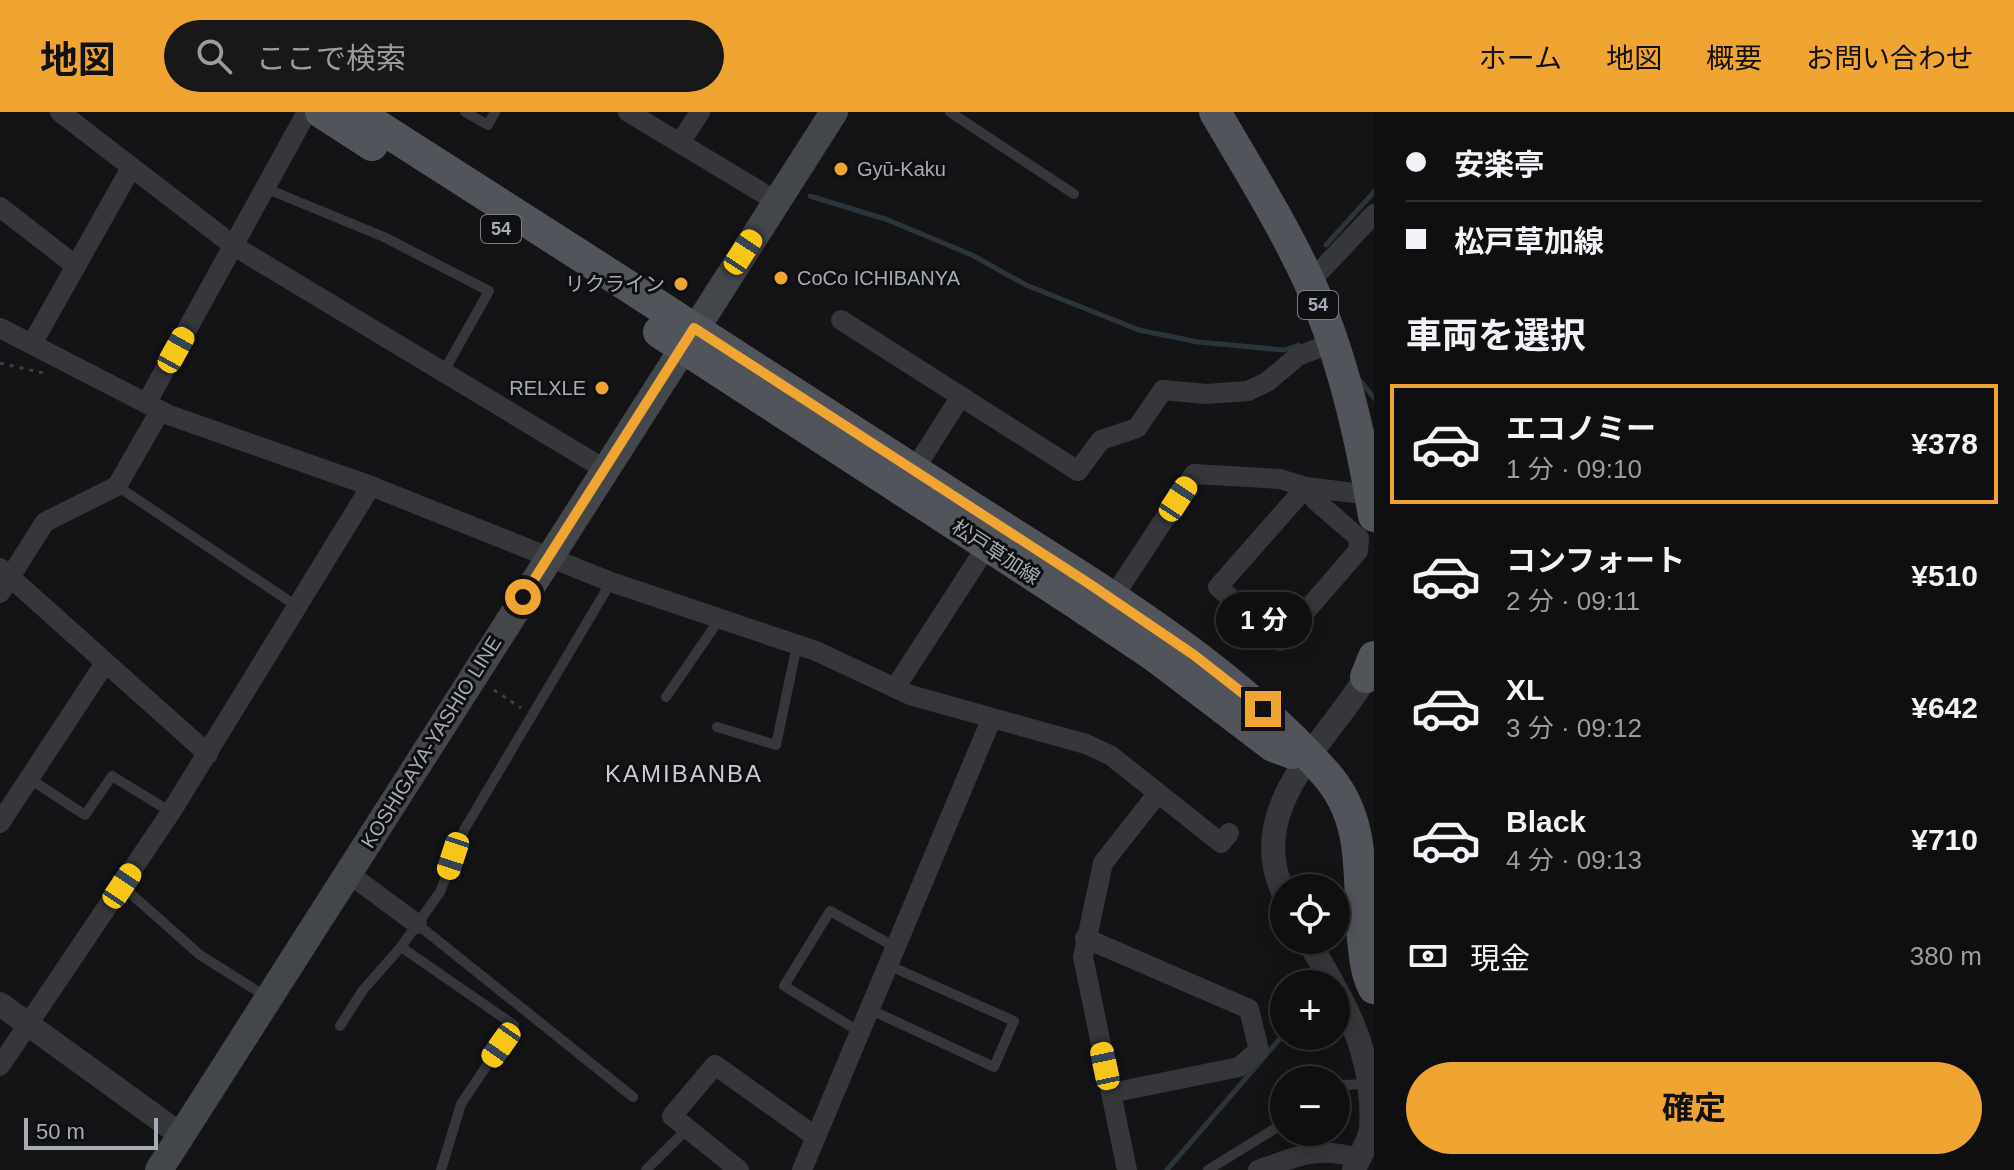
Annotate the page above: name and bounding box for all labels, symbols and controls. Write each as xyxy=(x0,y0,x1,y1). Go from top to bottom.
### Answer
search box xyxy=(164,20,724,92)
icon: search xyxy=(192,34,236,78)
text: 地図 xyxy=(40,39,116,81)
text: ここで検索 xyxy=(256,42,406,75)
text: ホーム xyxy=(1479,43,1562,74)
text: 地図 xyxy=(1606,43,1662,74)
text: 概要 xyxy=(1706,43,1762,74)
text: お問い合わせ xyxy=(1806,43,1974,74)
text: 安楽亭 xyxy=(1454,148,1544,181)
place label: Gyū-Kaku xyxy=(857,158,946,180)
marker: Gyū-Kaku xyxy=(832,160,850,178)
road number: 54 xyxy=(481,215,521,243)
car xyxy=(720,225,766,279)
text: 松戸草加線 xyxy=(1454,225,1604,258)
place label: CoCo ICHIBANYA xyxy=(797,267,961,289)
marker: CoCo ICHIBANYA xyxy=(772,269,790,287)
place label: リクライン xyxy=(565,273,665,295)
marker: リクライン xyxy=(672,275,690,293)
road number: 54 xyxy=(1298,291,1338,319)
text: 車両を選択 xyxy=(1406,315,1586,356)
car xyxy=(154,323,198,377)
place label: RELXLE xyxy=(509,377,586,399)
marker: RELXLE xyxy=(593,379,611,397)
icon: car xyxy=(1410,408,1482,480)
text: エコノミー xyxy=(1506,412,1656,445)
text: ¥378 xyxy=(1911,427,1978,460)
text: 1 分 · 09:10 xyxy=(1506,454,1642,484)
car xyxy=(1155,472,1201,526)
street label: 松戸草加線 xyxy=(948,516,1044,588)
icon: car xyxy=(1410,540,1482,612)
text: コンフォート xyxy=(1506,544,1685,577)
text: ¥510 xyxy=(1911,559,1978,592)
route start xyxy=(505,579,541,615)
text: 2 分 · 09:11 xyxy=(1506,586,1640,616)
callout: 1 分 xyxy=(1215,593,1311,649)
text: 1 分 xyxy=(1240,605,1288,635)
street label: KOSHIGAYA-YASHIO LINE xyxy=(357,632,505,852)
icon: car xyxy=(1410,672,1482,744)
text: XL xyxy=(1506,673,1544,706)
route end xyxy=(1245,691,1281,727)
text: ¥642 xyxy=(1911,691,1978,724)
text: 3 分 · 09:12 xyxy=(1506,713,1642,743)
district label: KAMIBANBA xyxy=(605,760,763,787)
icon: car xyxy=(1410,804,1482,876)
text: Black xyxy=(1506,805,1586,838)
text: ¥710 xyxy=(1911,823,1978,856)
car xyxy=(434,829,472,883)
text: 4 分 · 09:13 xyxy=(1506,845,1642,875)
car xyxy=(99,859,145,913)
map controls xyxy=(1270,874,1350,1146)
button: locate xyxy=(1270,874,1350,954)
icon: cash xyxy=(1406,934,1450,978)
text: 380 m xyxy=(1910,941,1982,971)
text: 現金 xyxy=(1470,942,1530,975)
button: + xyxy=(1270,970,1350,1050)
car xyxy=(477,1018,525,1072)
car xyxy=(1088,1040,1122,1092)
button: 確定 xyxy=(1406,1062,1982,1154)
button: − xyxy=(1270,1066,1350,1146)
scale bar xyxy=(24,1114,158,1150)
text: 50 m xyxy=(36,1119,85,1144)

